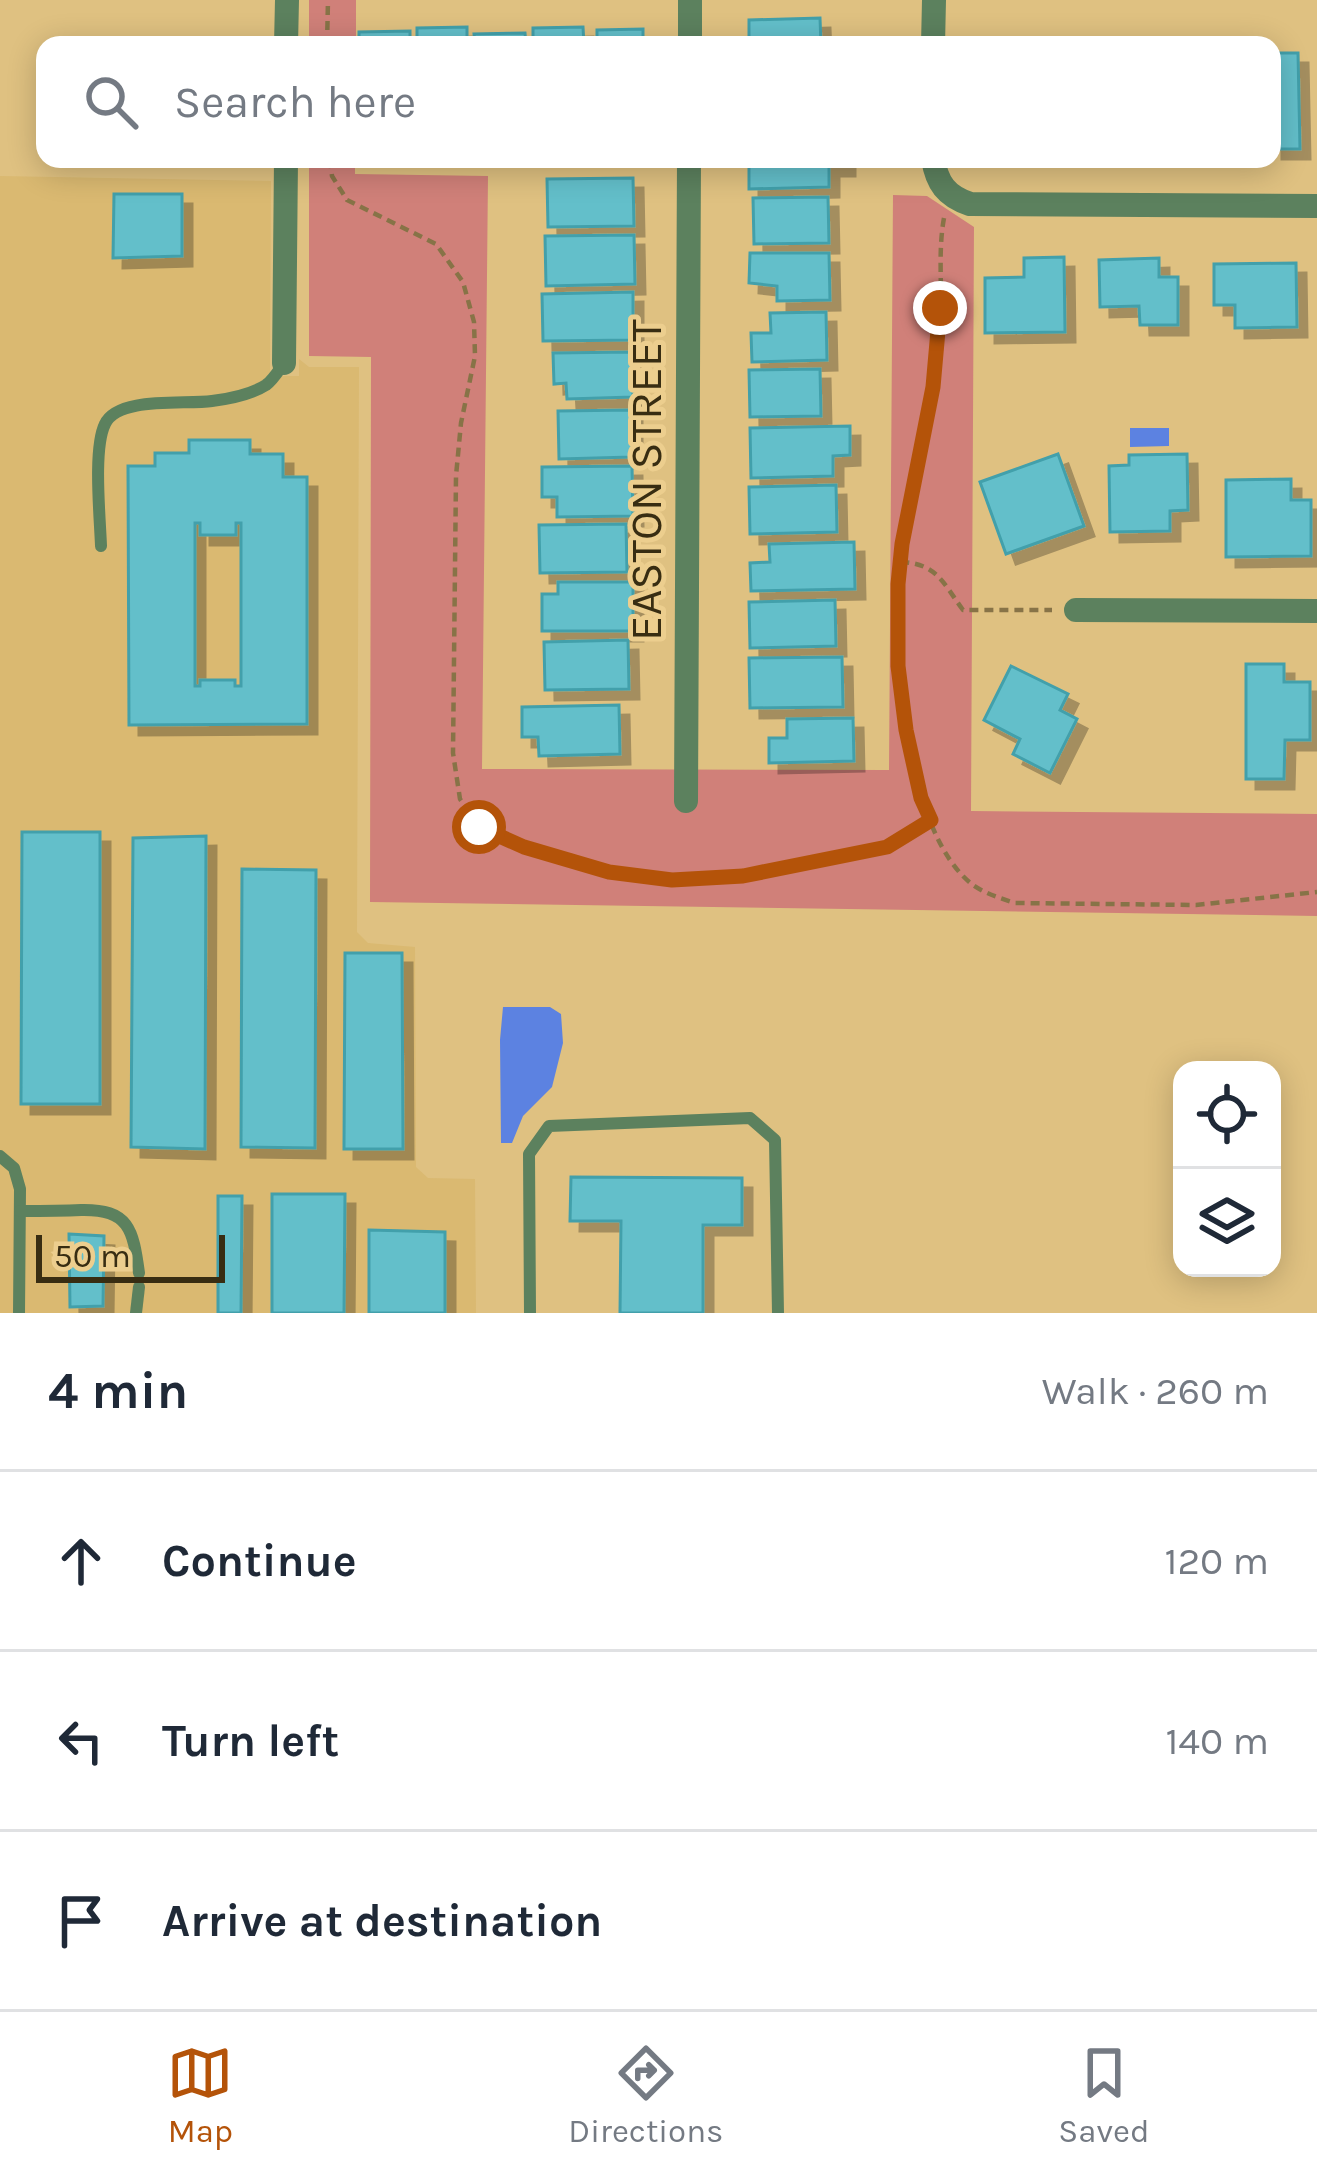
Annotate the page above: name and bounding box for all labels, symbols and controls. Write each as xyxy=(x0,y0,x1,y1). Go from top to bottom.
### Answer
search box xyxy=(36,36,1281,168)
icon: search xyxy=(78,69,144,135)
text: Search here xyxy=(174,76,416,128)
route end xyxy=(913,281,967,335)
street label: EASTON STREET xyxy=(620,319,672,641)
route start xyxy=(452,800,506,854)
map controls xyxy=(1173,1061,1281,1277)
button: locate xyxy=(1173,1061,1281,1169)
button: layers xyxy=(1173,1169,1281,1277)
scale bar xyxy=(36,1229,225,1282)
text: 50 m xyxy=(54,1237,131,1275)
text: 4 min xyxy=(48,1361,188,1421)
text: Walk · 260 m xyxy=(1042,1368,1269,1414)
icon: ahead xyxy=(48,1528,114,1594)
text: Continue xyxy=(162,1535,357,1587)
text: 120 m xyxy=(1165,1538,1269,1584)
icon: left xyxy=(48,1708,114,1774)
text: Turn left xyxy=(162,1715,339,1767)
text: 140 m xyxy=(1165,1718,1269,1764)
icon: arrive xyxy=(48,1888,114,1954)
text: Arrive at destination xyxy=(162,1895,602,1947)
tab: Map xyxy=(167,2040,233,2150)
tab: Directions xyxy=(568,2040,723,2150)
tab: Saved xyxy=(1058,2040,1150,2150)

